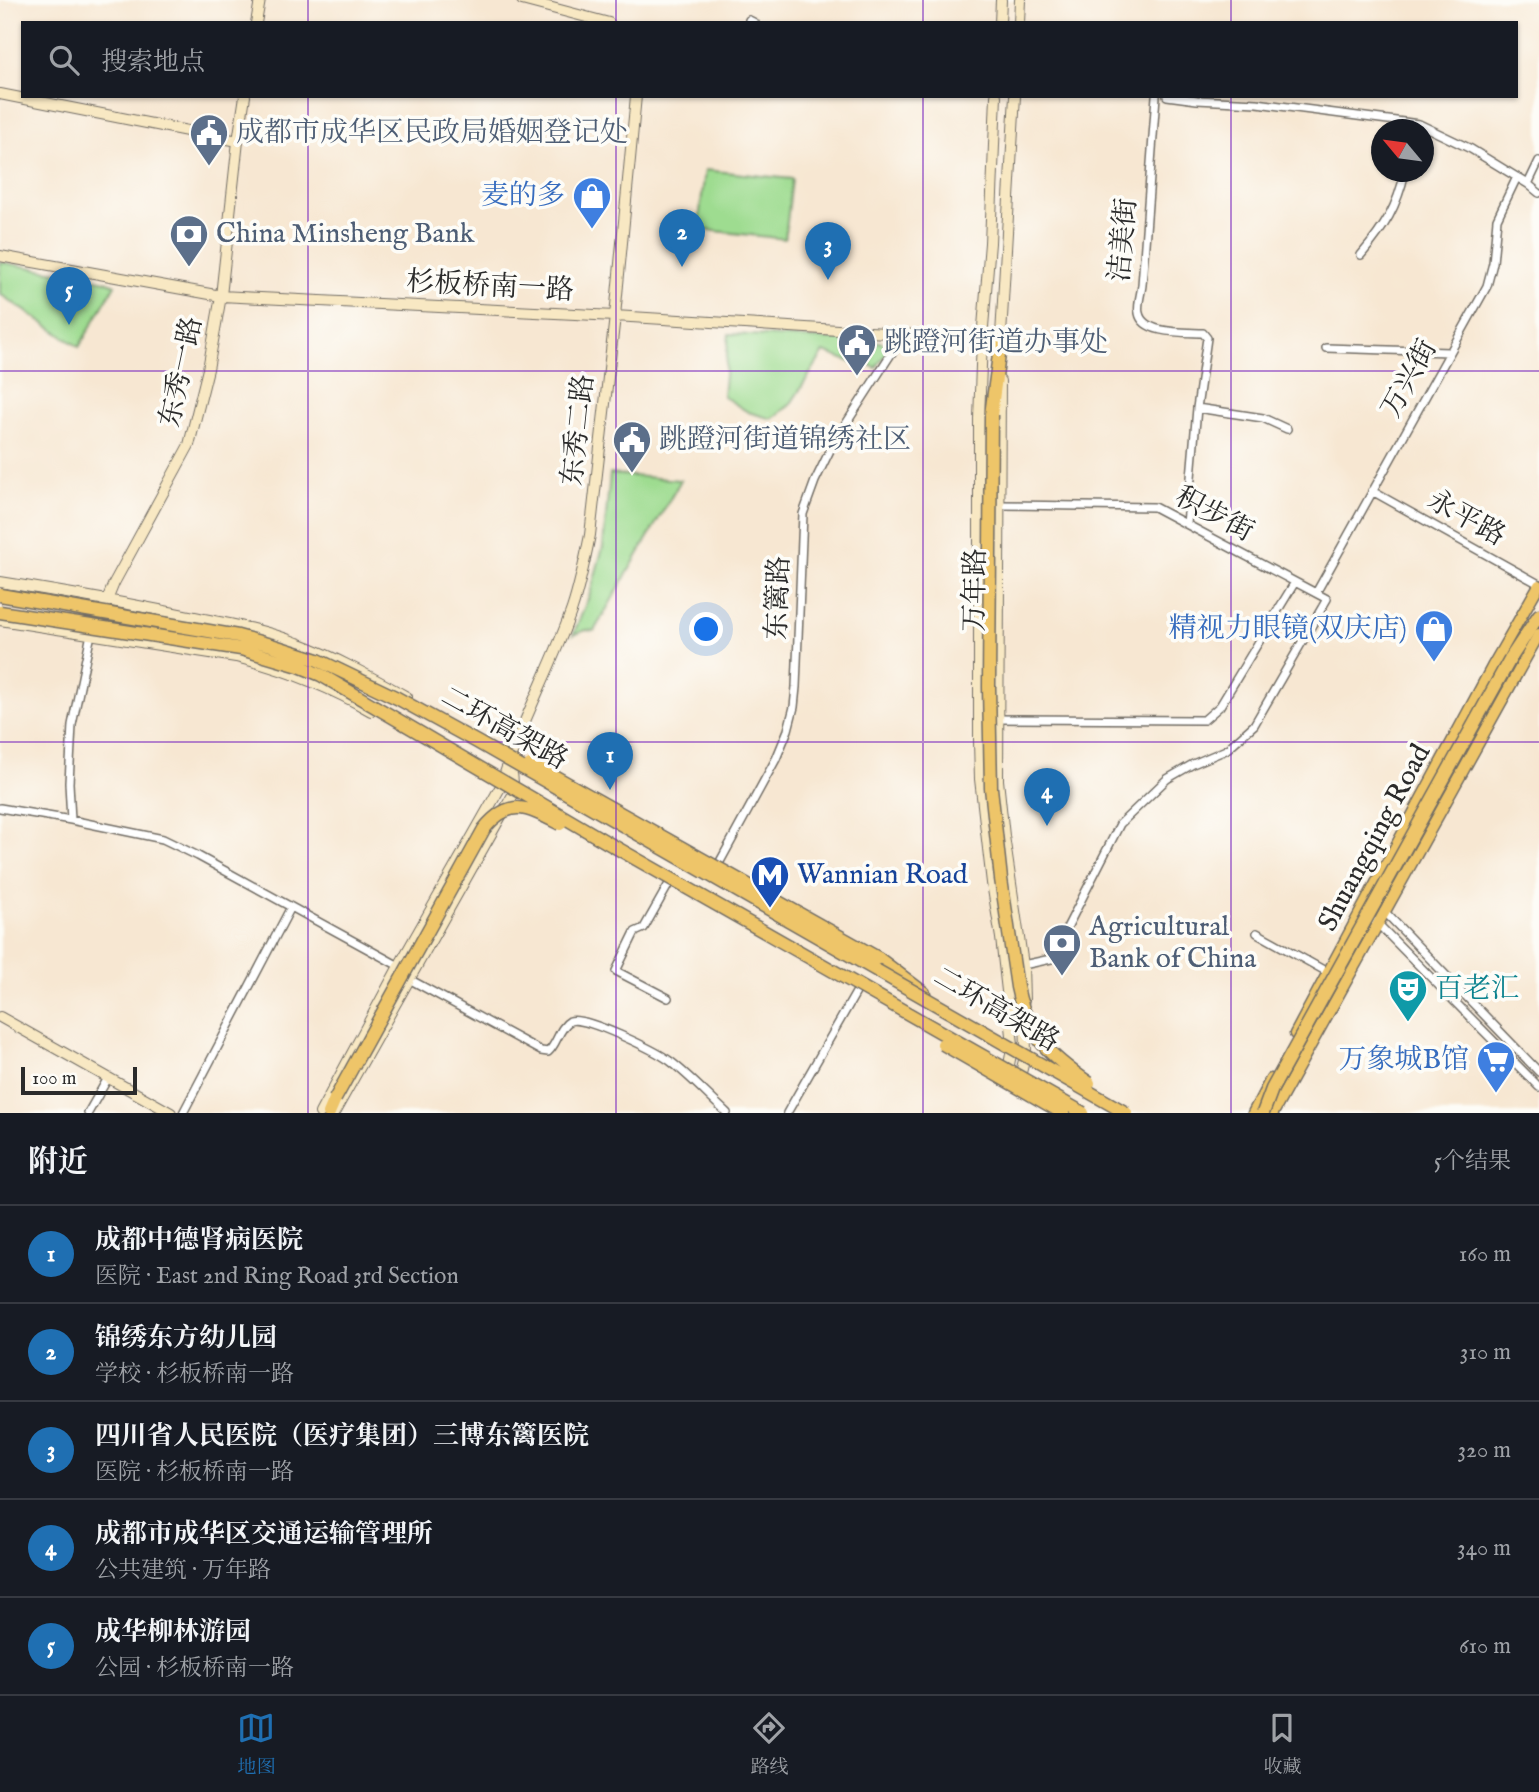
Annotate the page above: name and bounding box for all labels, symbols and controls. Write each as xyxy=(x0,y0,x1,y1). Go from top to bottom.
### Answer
search box xyxy=(21,21,1518,98)
icon: search xyxy=(45,41,83,79)
text: 搜索地点 xyxy=(101,46,205,79)
public building icon: 成都市成华区民政局婚姻登记处 xyxy=(188,112,230,167)
place label: 成都市成华区民政局婚姻登记处 xyxy=(236,116,628,151)
north arrow xyxy=(1371,119,1434,182)
shop icon: 麦的多 xyxy=(571,175,613,230)
place label: 麦的多 xyxy=(481,179,565,214)
street label: 洁美街 xyxy=(1103,197,1145,283)
pin: 2 xyxy=(659,209,705,267)
bank icon: China Minsheng Bank xyxy=(168,213,210,268)
place label: China Minsheng Bank xyxy=(216,217,476,252)
pin: 3 xyxy=(805,222,851,280)
street label: 杉板桥南一路 xyxy=(405,265,575,309)
pin: 5 xyxy=(46,267,92,325)
street label: 东秀一路 xyxy=(153,314,211,430)
public building icon: 跳蹬河街道办事处 xyxy=(836,322,878,377)
place label: 跳蹬河街道办事处 xyxy=(884,326,1108,361)
street label: 万兴街 xyxy=(1374,334,1446,424)
street label: 东秀二路 xyxy=(556,372,602,488)
public building icon: 跳蹬河街道锦绣社区 xyxy=(611,419,653,474)
place label: 跳蹬河街道锦绣社区 xyxy=(659,423,911,458)
street label: 积步街 xyxy=(1169,480,1259,550)
street label: 永平路 xyxy=(1421,483,1511,555)
street label: 万年路 xyxy=(958,548,994,632)
street label: 东篱路 xyxy=(760,555,798,641)
shop icon: 精视力眼镜(双庆店) xyxy=(1413,608,1455,663)
your location xyxy=(689,612,723,646)
place label: 精视力眼镜(双庆店) xyxy=(1169,612,1407,647)
street label: 二环高架路 xyxy=(434,680,574,778)
pin: 1 xyxy=(587,732,633,790)
street label: Shuangqing Road xyxy=(1311,738,1439,937)
pin: 4 xyxy=(1024,768,1070,826)
metro station icon: Wannian Road xyxy=(749,854,791,909)
place label: Wannian Road xyxy=(797,858,968,893)
place label: Agricultural Bank of China xyxy=(1088,910,1257,977)
bank icon: Agricultural Bank of China xyxy=(1041,922,1083,977)
street label: 二环高架路 xyxy=(927,960,1065,1060)
theatre icon: 百老汇 xyxy=(1387,968,1429,1023)
place label: 百老汇 xyxy=(1435,972,1519,1007)
supermarket icon: 万象城B馆 xyxy=(1475,1039,1517,1094)
place label: 万象城B馆 xyxy=(1338,1043,1469,1078)
scale bar xyxy=(21,1064,136,1096)
text: 100 m xyxy=(32,1067,76,1091)
text: 附近 xyxy=(28,1144,88,1182)
text: 5个结果 xyxy=(1434,1147,1511,1176)
text: 成都中德肾病医院 xyxy=(95,1224,303,1257)
text: 1 xyxy=(47,1240,55,1269)
text: 160 m xyxy=(1459,1240,1511,1269)
text: 医院 · East 2nd Ring Road 3rd Section xyxy=(95,1262,459,1291)
text: 锦绣东方幼儿园 xyxy=(95,1322,277,1355)
text: 2 xyxy=(46,1338,56,1367)
text: 310 m xyxy=(1460,1338,1511,1367)
text: 学校 · 杉板桥南一路 xyxy=(95,1360,294,1389)
text: 四川省人民医院（医疗集团）三博东篱医院 xyxy=(95,1420,589,1453)
text: 3 xyxy=(47,1436,55,1465)
text: 320 m xyxy=(1458,1436,1511,1465)
text: 医院 · 杉板桥南一路 xyxy=(95,1458,294,1487)
text: 成都市成华区交通运输管理所 xyxy=(95,1518,433,1551)
text: 4 xyxy=(45,1534,57,1563)
text: 340 m xyxy=(1457,1534,1511,1563)
text: 公共建筑 · 万年路 xyxy=(95,1556,271,1585)
text: 成华柳林游园 xyxy=(95,1616,251,1649)
text: 5 xyxy=(47,1632,55,1661)
text: 610 m xyxy=(1459,1632,1511,1661)
text: 公园 · 杉板桥南一路 xyxy=(95,1654,294,1683)
tab: 地图 xyxy=(237,1709,276,1780)
tab: 路线 xyxy=(750,1709,789,1780)
tab: 收藏 xyxy=(1263,1709,1302,1780)

